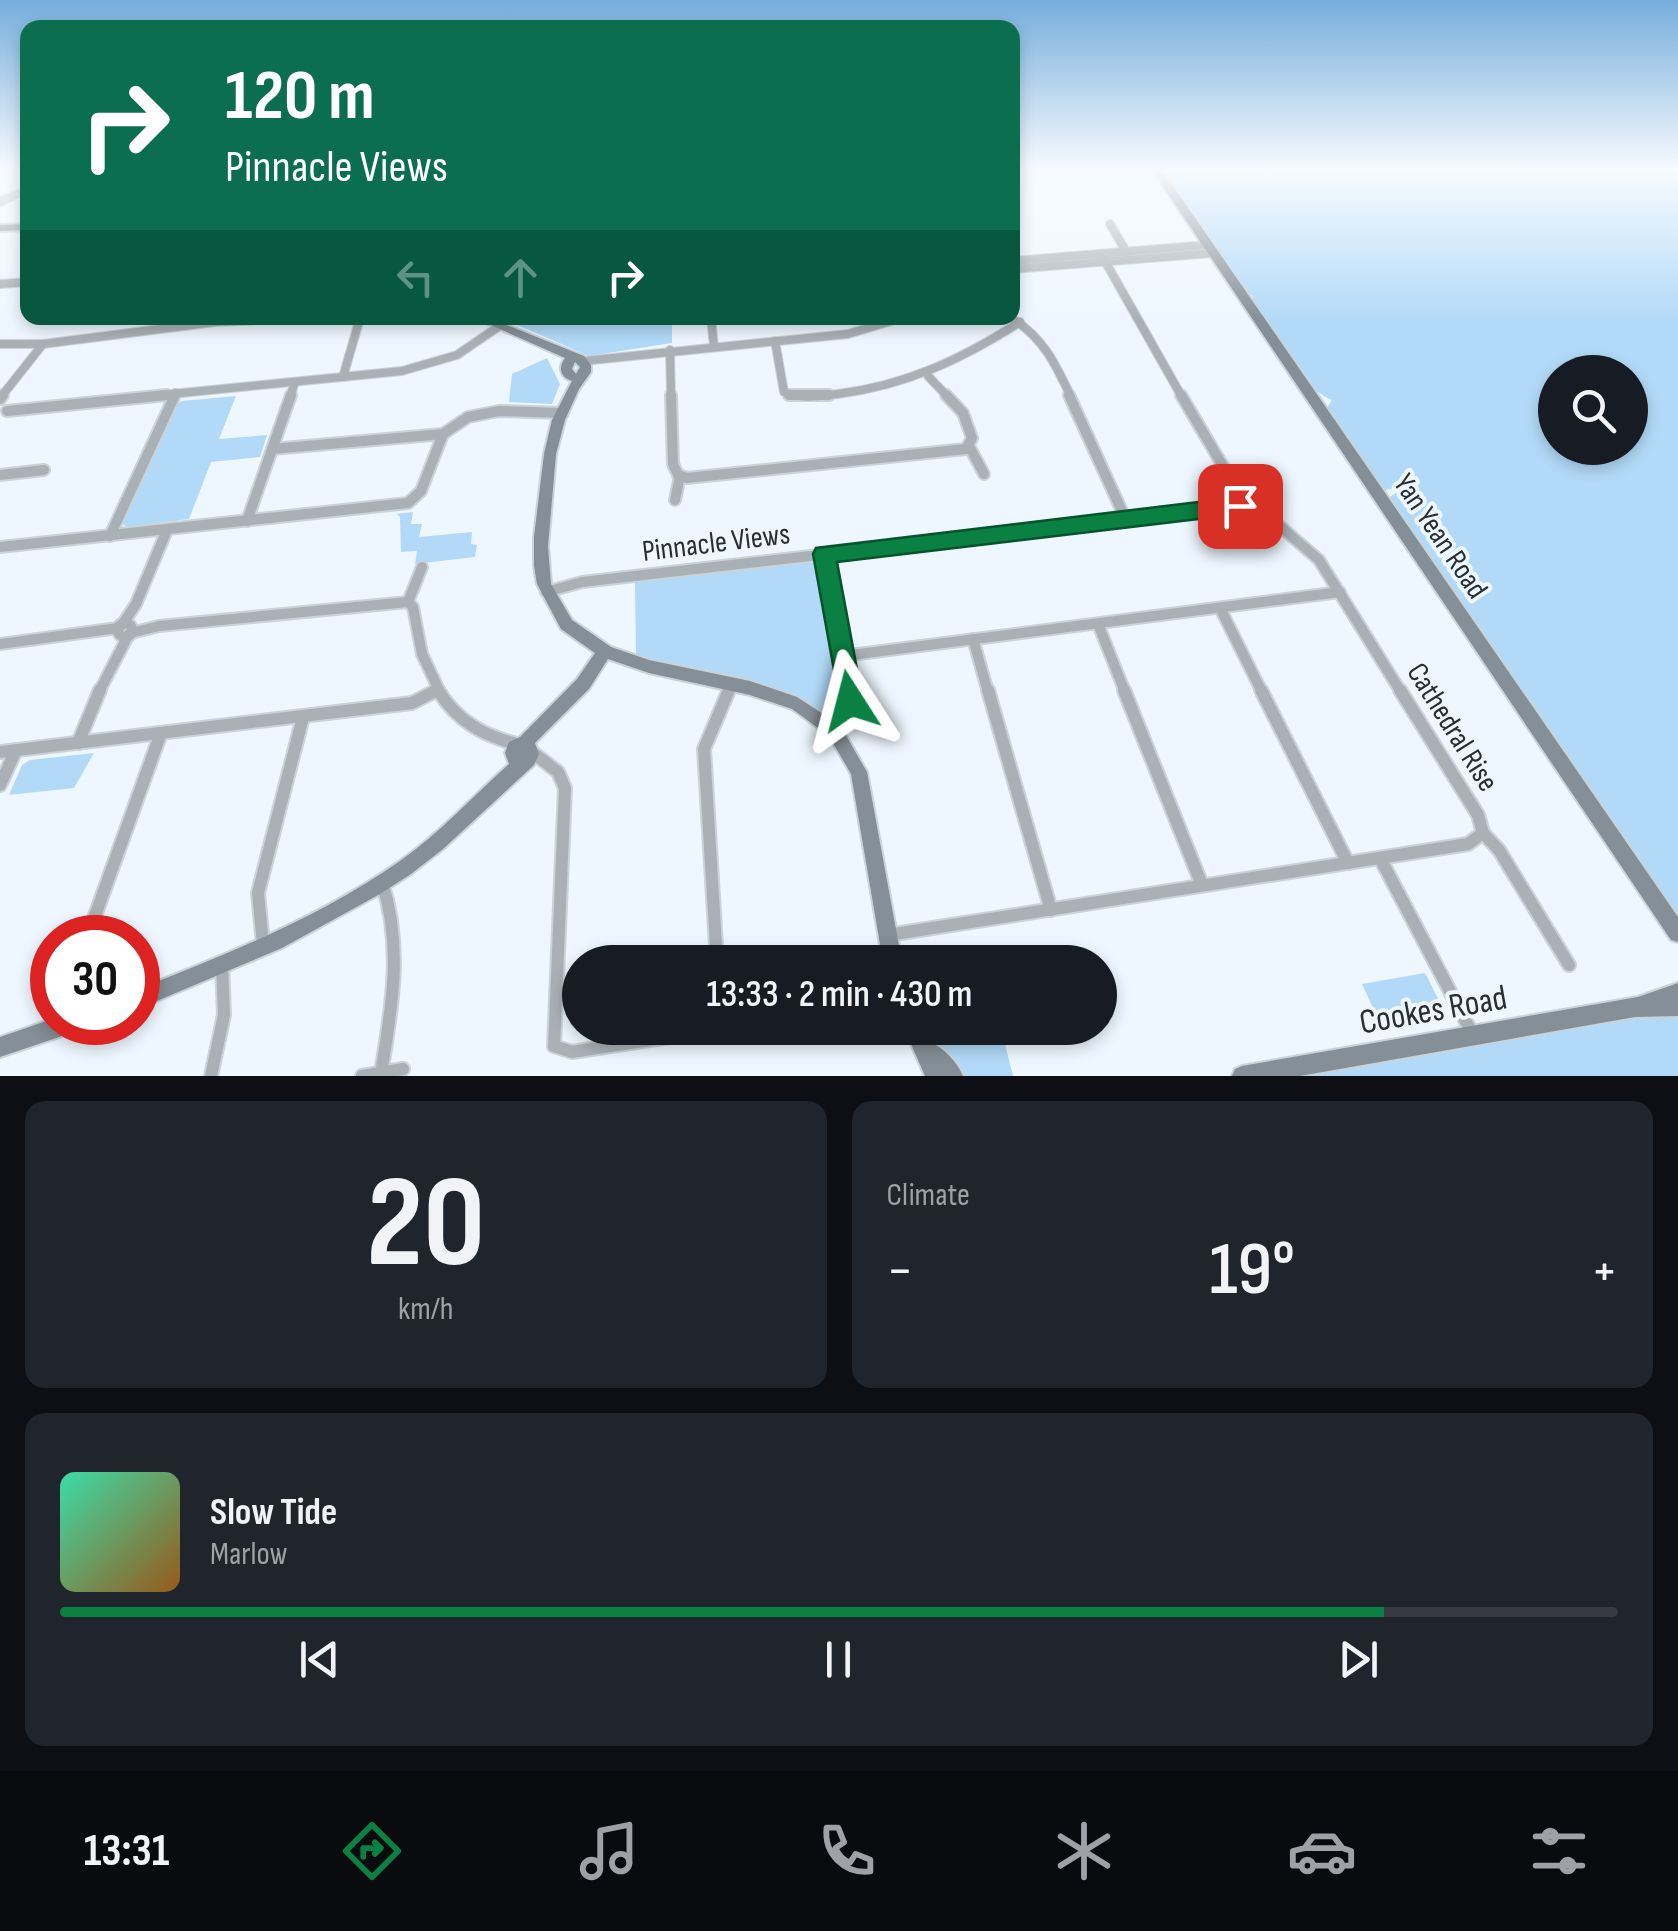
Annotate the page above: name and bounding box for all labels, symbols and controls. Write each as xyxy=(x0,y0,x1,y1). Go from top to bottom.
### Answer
text: 120 m xyxy=(225,55,375,139)
icon: right xyxy=(60,60,190,190)
text: Pinnacle Views xyxy=(225,140,448,195)
icon: left xyxy=(388,250,443,305)
icon: ahead xyxy=(493,250,548,305)
icon: right xyxy=(598,250,653,305)
map controls xyxy=(1538,355,1648,465)
button: search xyxy=(1538,355,1648,465)
pin xyxy=(1198,464,1283,549)
street label: Yan Yean Road xyxy=(1385,467,1495,606)
icon: arrive xyxy=(1213,479,1268,534)
street label: Pinnacle Views xyxy=(640,516,792,570)
position arrow xyxy=(798,649,902,753)
street label: Cathedral Rise xyxy=(1399,657,1506,798)
speed limit sign: 30 xyxy=(30,915,160,1045)
text: 13:33 · 2 min · 430 m xyxy=(707,972,972,1017)
street label: Cookes Road xyxy=(1356,976,1510,1045)
text: 20 xyxy=(366,1147,485,1303)
text: Climate xyxy=(887,1176,970,1215)
text: 19° xyxy=(1209,1225,1295,1316)
text: − xyxy=(887,1238,913,1305)
text: + xyxy=(1591,1238,1618,1305)
text: km/h xyxy=(398,1290,453,1329)
text: Slow Tide xyxy=(210,1490,337,1535)
text: Marlow xyxy=(210,1535,288,1574)
icon: previous xyxy=(292,1632,347,1687)
icon: pause xyxy=(811,1632,866,1687)
icon: next xyxy=(1331,1632,1386,1687)
icon: directions xyxy=(337,1816,407,1886)
icon: music xyxy=(574,1816,644,1886)
icon: phone xyxy=(812,1816,882,1886)
icon: climate xyxy=(1049,1816,1119,1886)
icon: car xyxy=(1287,1816,1357,1886)
icon: filters xyxy=(1524,1816,1594,1886)
text: 13:31 xyxy=(84,1824,169,1879)

